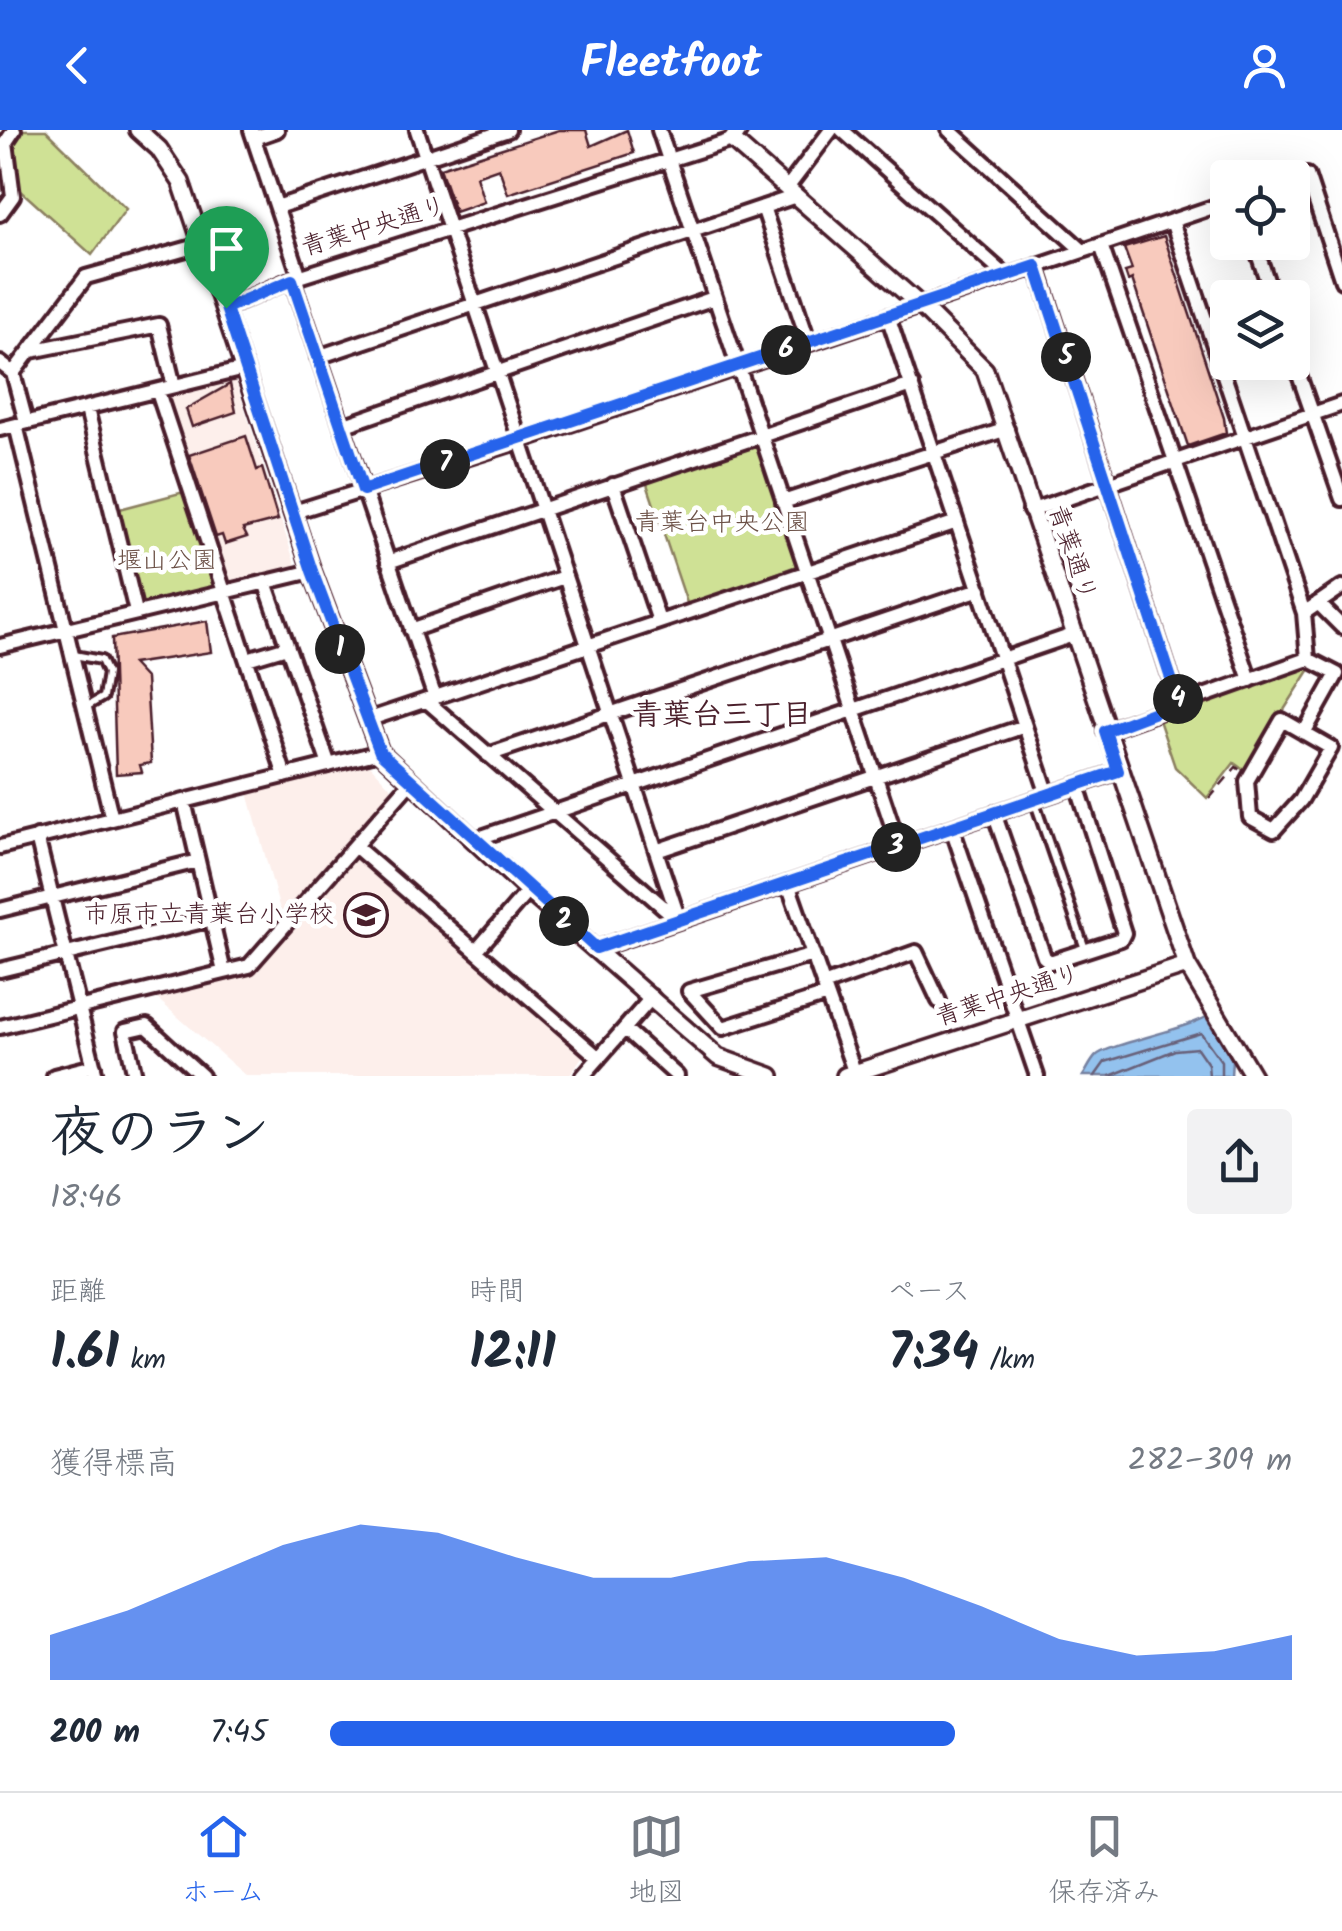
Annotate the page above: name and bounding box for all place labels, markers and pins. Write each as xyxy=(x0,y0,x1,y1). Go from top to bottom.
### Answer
pin xyxy=(184,206,269,309)
pin: 6 xyxy=(761,325,811,375)
pin: 5 xyxy=(1041,332,1091,382)
pin: 7 xyxy=(420,439,470,489)
pin: 1 xyxy=(315,624,365,674)
pin: 4 xyxy=(1153,674,1203,724)
pin: 3 xyxy=(871,822,921,872)
school or university icon: 市原市立青葉台小学校 xyxy=(343,892,389,938)
place label: 市原市立青葉台小学校 xyxy=(84,895,334,935)
pin: 2 xyxy=(539,896,589,946)

